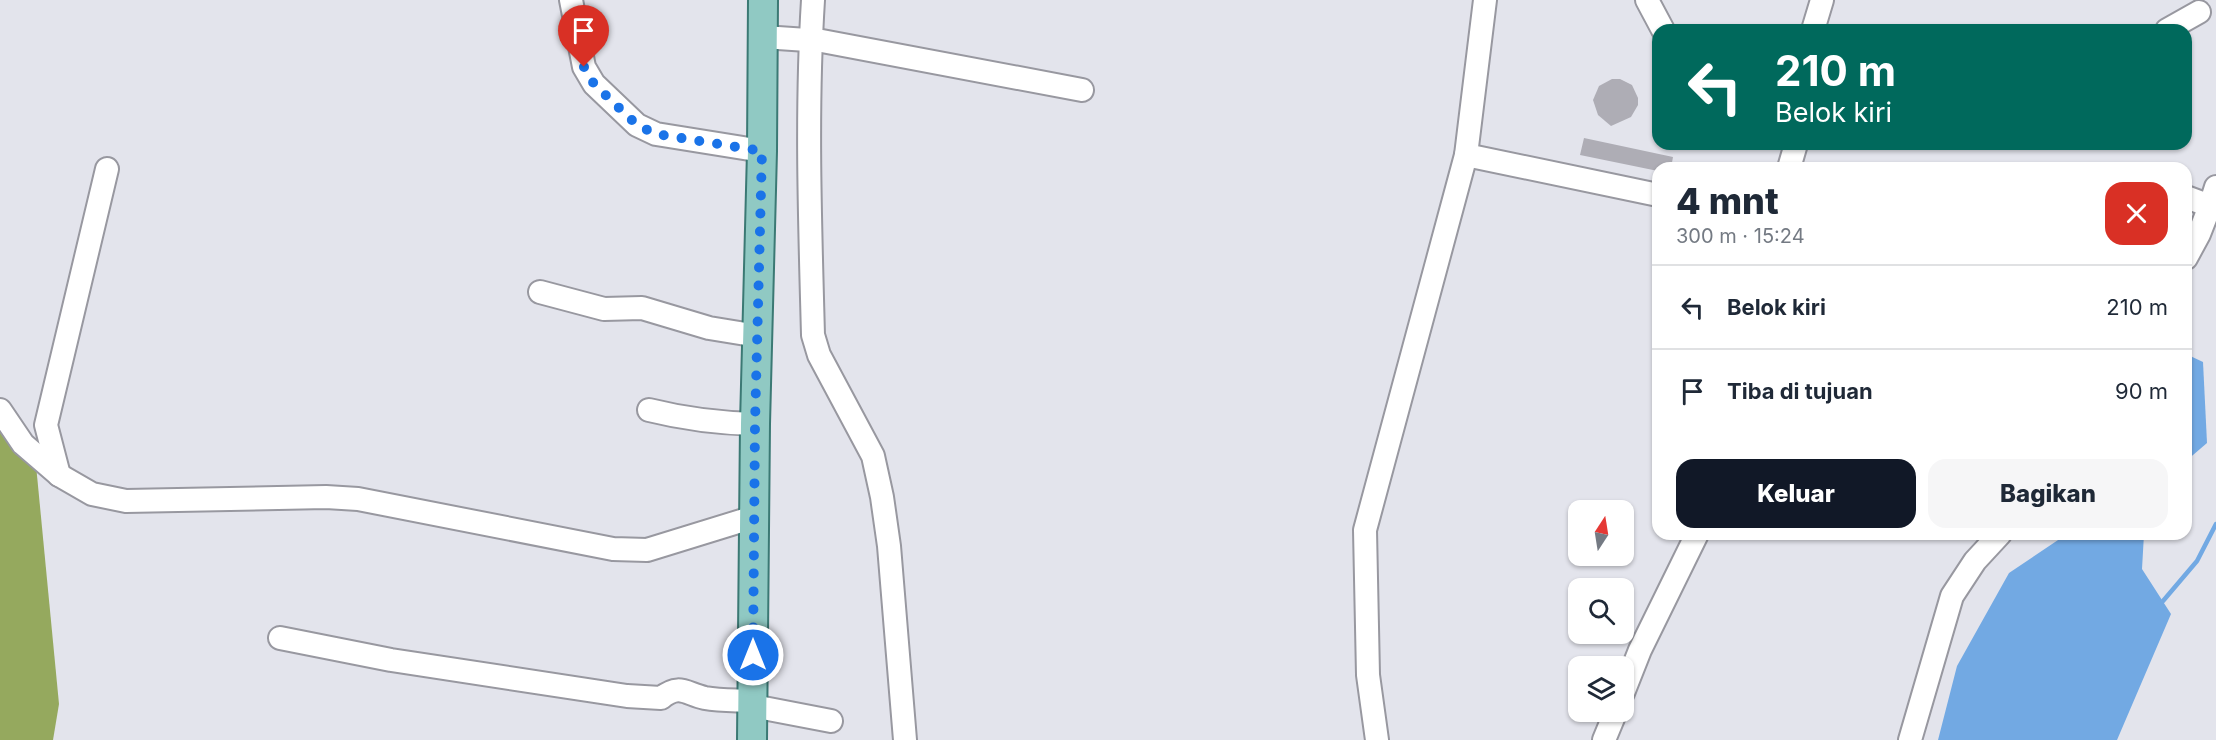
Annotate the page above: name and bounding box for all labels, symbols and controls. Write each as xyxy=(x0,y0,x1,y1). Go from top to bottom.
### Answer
pin xyxy=(558,5,609,67)
icon: arrive xyxy=(567,14,600,47)
text: 210 m xyxy=(1775,45,1896,96)
icon: left xyxy=(1676,48,1754,126)
text: Belok kiri xyxy=(1775,96,1892,129)
text: 4 mnt xyxy=(1676,179,1779,223)
button: close xyxy=(2105,182,2168,245)
text: 300 m · 15:24 xyxy=(1676,224,1805,248)
icon: left xyxy=(1676,291,1709,324)
text: Belok kiri xyxy=(1727,294,1826,320)
text: 210 m xyxy=(2106,294,2168,320)
icon: arrive xyxy=(1676,375,1709,408)
text: Tiba di tujuan xyxy=(1727,378,1873,404)
text: 90 m xyxy=(2115,378,2168,404)
button: Keluar xyxy=(1676,459,1916,528)
button: Bagikan xyxy=(1928,459,2168,528)
north arrow xyxy=(1568,500,1634,566)
map controls xyxy=(1568,500,1634,722)
button: search xyxy=(1568,578,1634,644)
position arrow xyxy=(721,623,785,687)
button: layers xyxy=(1568,656,1634,722)

